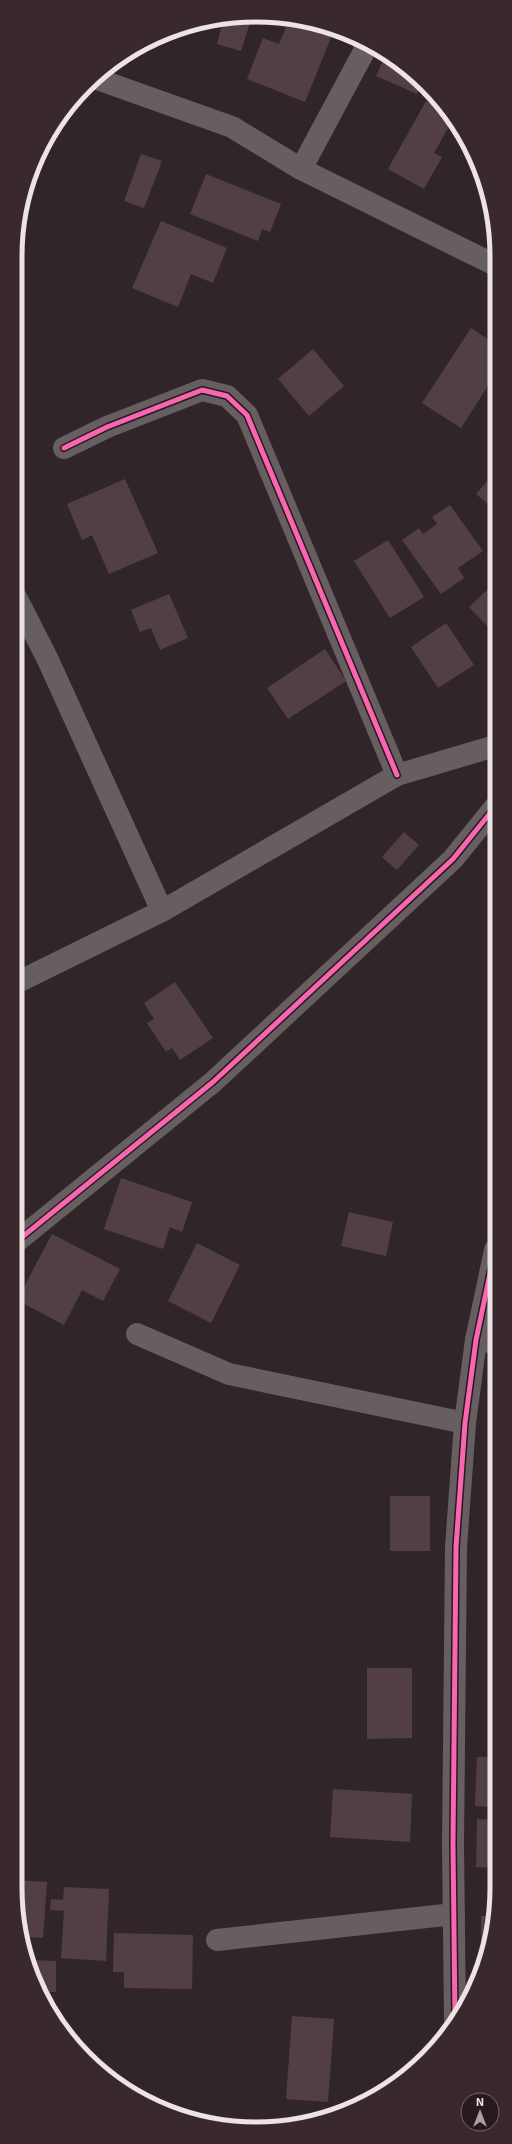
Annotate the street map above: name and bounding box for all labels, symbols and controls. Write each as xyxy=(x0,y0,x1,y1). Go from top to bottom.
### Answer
north arrow xyxy=(460,2092,500,2132)
text: N xyxy=(476,2095,484,2108)

